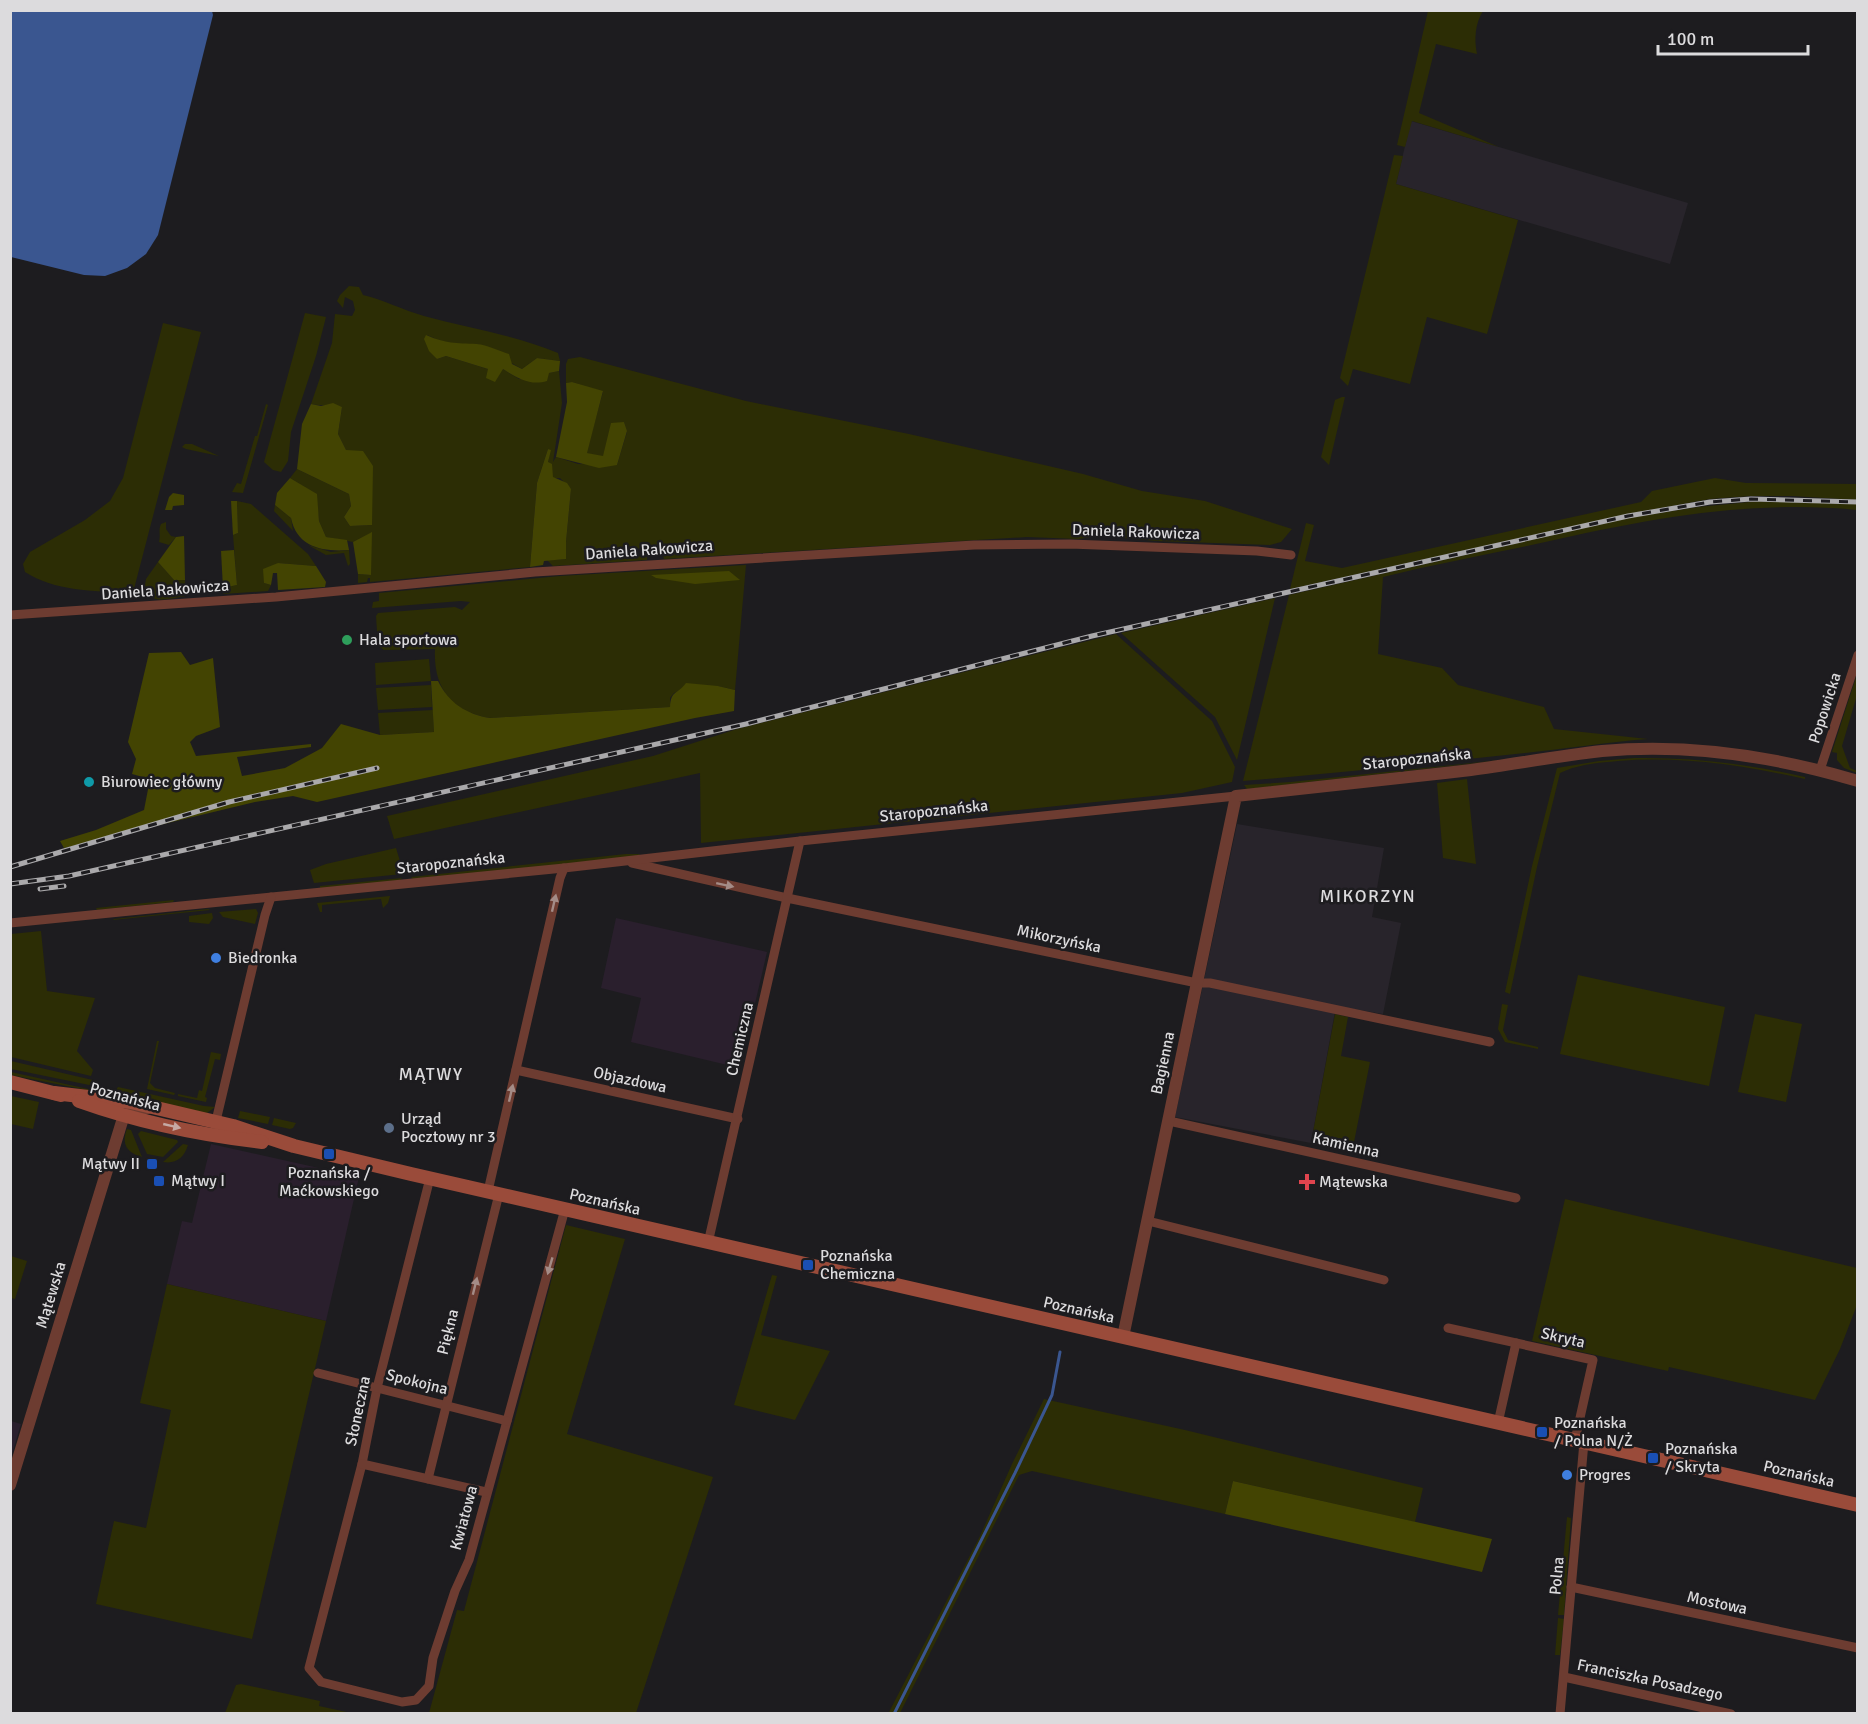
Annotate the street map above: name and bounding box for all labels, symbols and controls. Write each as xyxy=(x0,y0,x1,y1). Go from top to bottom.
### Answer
scale bar xyxy=(1658,18,1808,56)
text: 100 m xyxy=(1667,28,1714,50)
street label: Daniela Rakowicza xyxy=(1072,520,1200,544)
street label: Daniela Rakowicza xyxy=(584,536,714,564)
street label: Daniela Rakowicza xyxy=(100,576,230,604)
place label: Hala sportowa xyxy=(359,630,457,650)
marker: Hala sportowa xyxy=(340,633,354,647)
street label: Popowicka xyxy=(1804,670,1846,746)
street label: Staropoznańska xyxy=(1362,743,1472,775)
place label: Biurowiec główny xyxy=(101,772,223,792)
marker: Biurowiec główny xyxy=(82,775,96,789)
street label: Staropoznańska xyxy=(879,795,989,827)
street label: Staropoznańska xyxy=(396,847,506,879)
one-way arrow xyxy=(716,880,734,890)
district label: MIKORZYN xyxy=(1320,885,1416,907)
one-way arrow xyxy=(550,893,559,912)
street label: Mikorzyńska xyxy=(1015,920,1103,958)
place label: Biedronka xyxy=(228,948,297,968)
marker: Biedronka xyxy=(209,951,223,965)
street label: Chemiczna xyxy=(722,1000,758,1078)
street label: Bagienna xyxy=(1147,1030,1179,1096)
street label: Objazdowa xyxy=(591,1062,669,1098)
district label: MĄTWY xyxy=(398,1063,464,1085)
street label: Poznańska xyxy=(87,1078,163,1116)
one-way arrow xyxy=(506,1084,516,1103)
place label: Urząd Pocztowy nr 3 xyxy=(401,1109,496,1147)
marker: Urząd Pocztowy nr 3 xyxy=(382,1121,396,1135)
one-way arrow xyxy=(162,1122,181,1132)
street label: Kamienna xyxy=(1310,1128,1382,1162)
marker: Poznańska / Maćkowskiego xyxy=(322,1147,336,1161)
place label: Mątwy II xyxy=(81,1154,140,1174)
marker: Mątwy II xyxy=(145,1157,159,1171)
place label: Poznańska / Maćkowskiego xyxy=(279,1163,379,1201)
place label: Mątwy I xyxy=(171,1171,225,1191)
place label: Mątewska xyxy=(1319,1172,1388,1192)
marker: Mątwy I xyxy=(152,1174,166,1188)
marker: Mątewska xyxy=(1300,1175,1314,1189)
street label: Poznańska xyxy=(567,1184,643,1220)
place label: Poznańska Chemiczna xyxy=(820,1246,895,1284)
one-way arrow xyxy=(545,1257,555,1275)
marker: Poznańska Chemiczna xyxy=(801,1258,815,1272)
street label: Mątewska xyxy=(31,1259,71,1331)
one-way arrow xyxy=(471,1277,481,1296)
street label: Poznańska xyxy=(1041,1292,1117,1328)
street label: Piękna xyxy=(433,1307,463,1357)
street label: Skryta xyxy=(1539,1323,1587,1353)
street label: Spokojna xyxy=(384,1365,450,1399)
street label: Słoneczna xyxy=(341,1374,375,1448)
place label: Poznańska / Polna N/Ż xyxy=(1554,1413,1633,1451)
marker: Poznańska / Polna N/Ż xyxy=(1535,1425,1549,1439)
place label: Poznańska / Skryta xyxy=(1665,1439,1738,1477)
marker: Poznańska / Skryta xyxy=(1646,1451,1660,1465)
street label: Poznańska xyxy=(1761,1456,1837,1492)
place label: Progres xyxy=(1579,1465,1631,1485)
marker: Progres xyxy=(1560,1468,1574,1482)
street label: Kwiatowa xyxy=(446,1483,482,1553)
street label: Polna xyxy=(1545,1556,1569,1596)
street label: Mostowa xyxy=(1685,1587,1749,1619)
street label: Franciszka Posadzego xyxy=(1575,1655,1725,1705)

